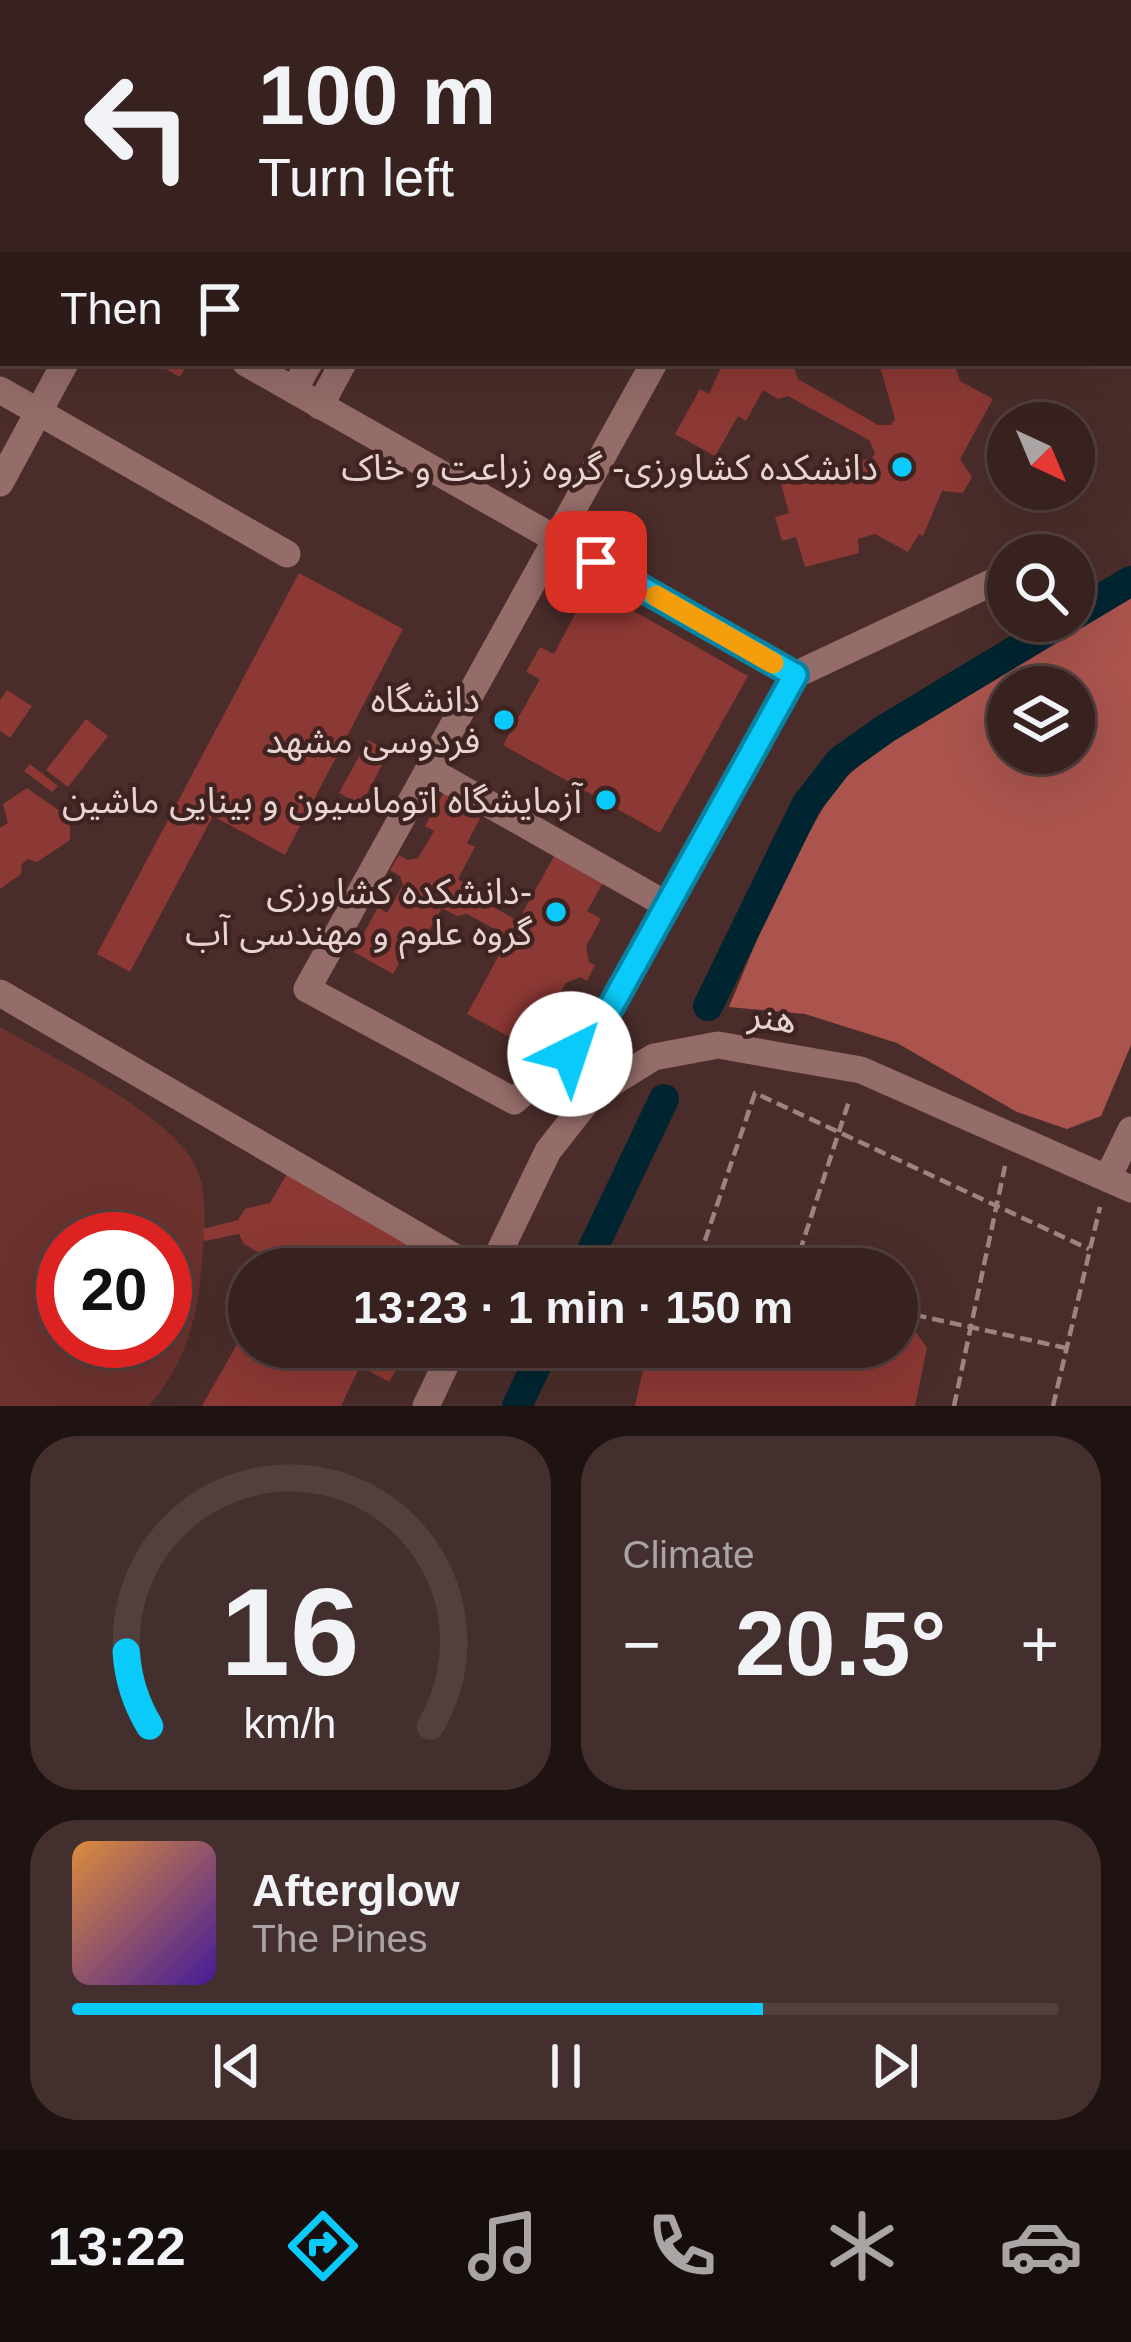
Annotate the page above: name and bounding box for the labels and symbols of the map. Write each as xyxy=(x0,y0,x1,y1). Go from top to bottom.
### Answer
north arrow xyxy=(987,402,1095,510)
place label: دانشکده کشاورزی- گروه زراعت و خاک xyxy=(342,447,878,489)
marker: دانشکده کشاورزی- گروه زراعت و خاک xyxy=(889,454,915,480)
pin xyxy=(545,511,647,613)
place label: دانشگاه فردوسی مشهد xyxy=(266,679,480,762)
marker: دانشگاه فردوسی مشهد xyxy=(491,707,517,733)
place label: آزمایشگاه اتوماسیون و بینایی ماشین xyxy=(62,780,583,822)
marker: آزمایشگاه اتوماسیون و بینایی ماشین xyxy=(593,787,619,813)
place label: دانشکده کشاورزی- گروه علوم و مهندسی آب xyxy=(185,871,533,960)
marker: دانشکده کشاورزی- گروه علوم و مهندسی آب xyxy=(543,899,569,925)
position arrow xyxy=(507,991,633,1117)
street label: هنر xyxy=(745,993,799,1042)
speed limit sign: 20 xyxy=(36,1212,192,1368)

